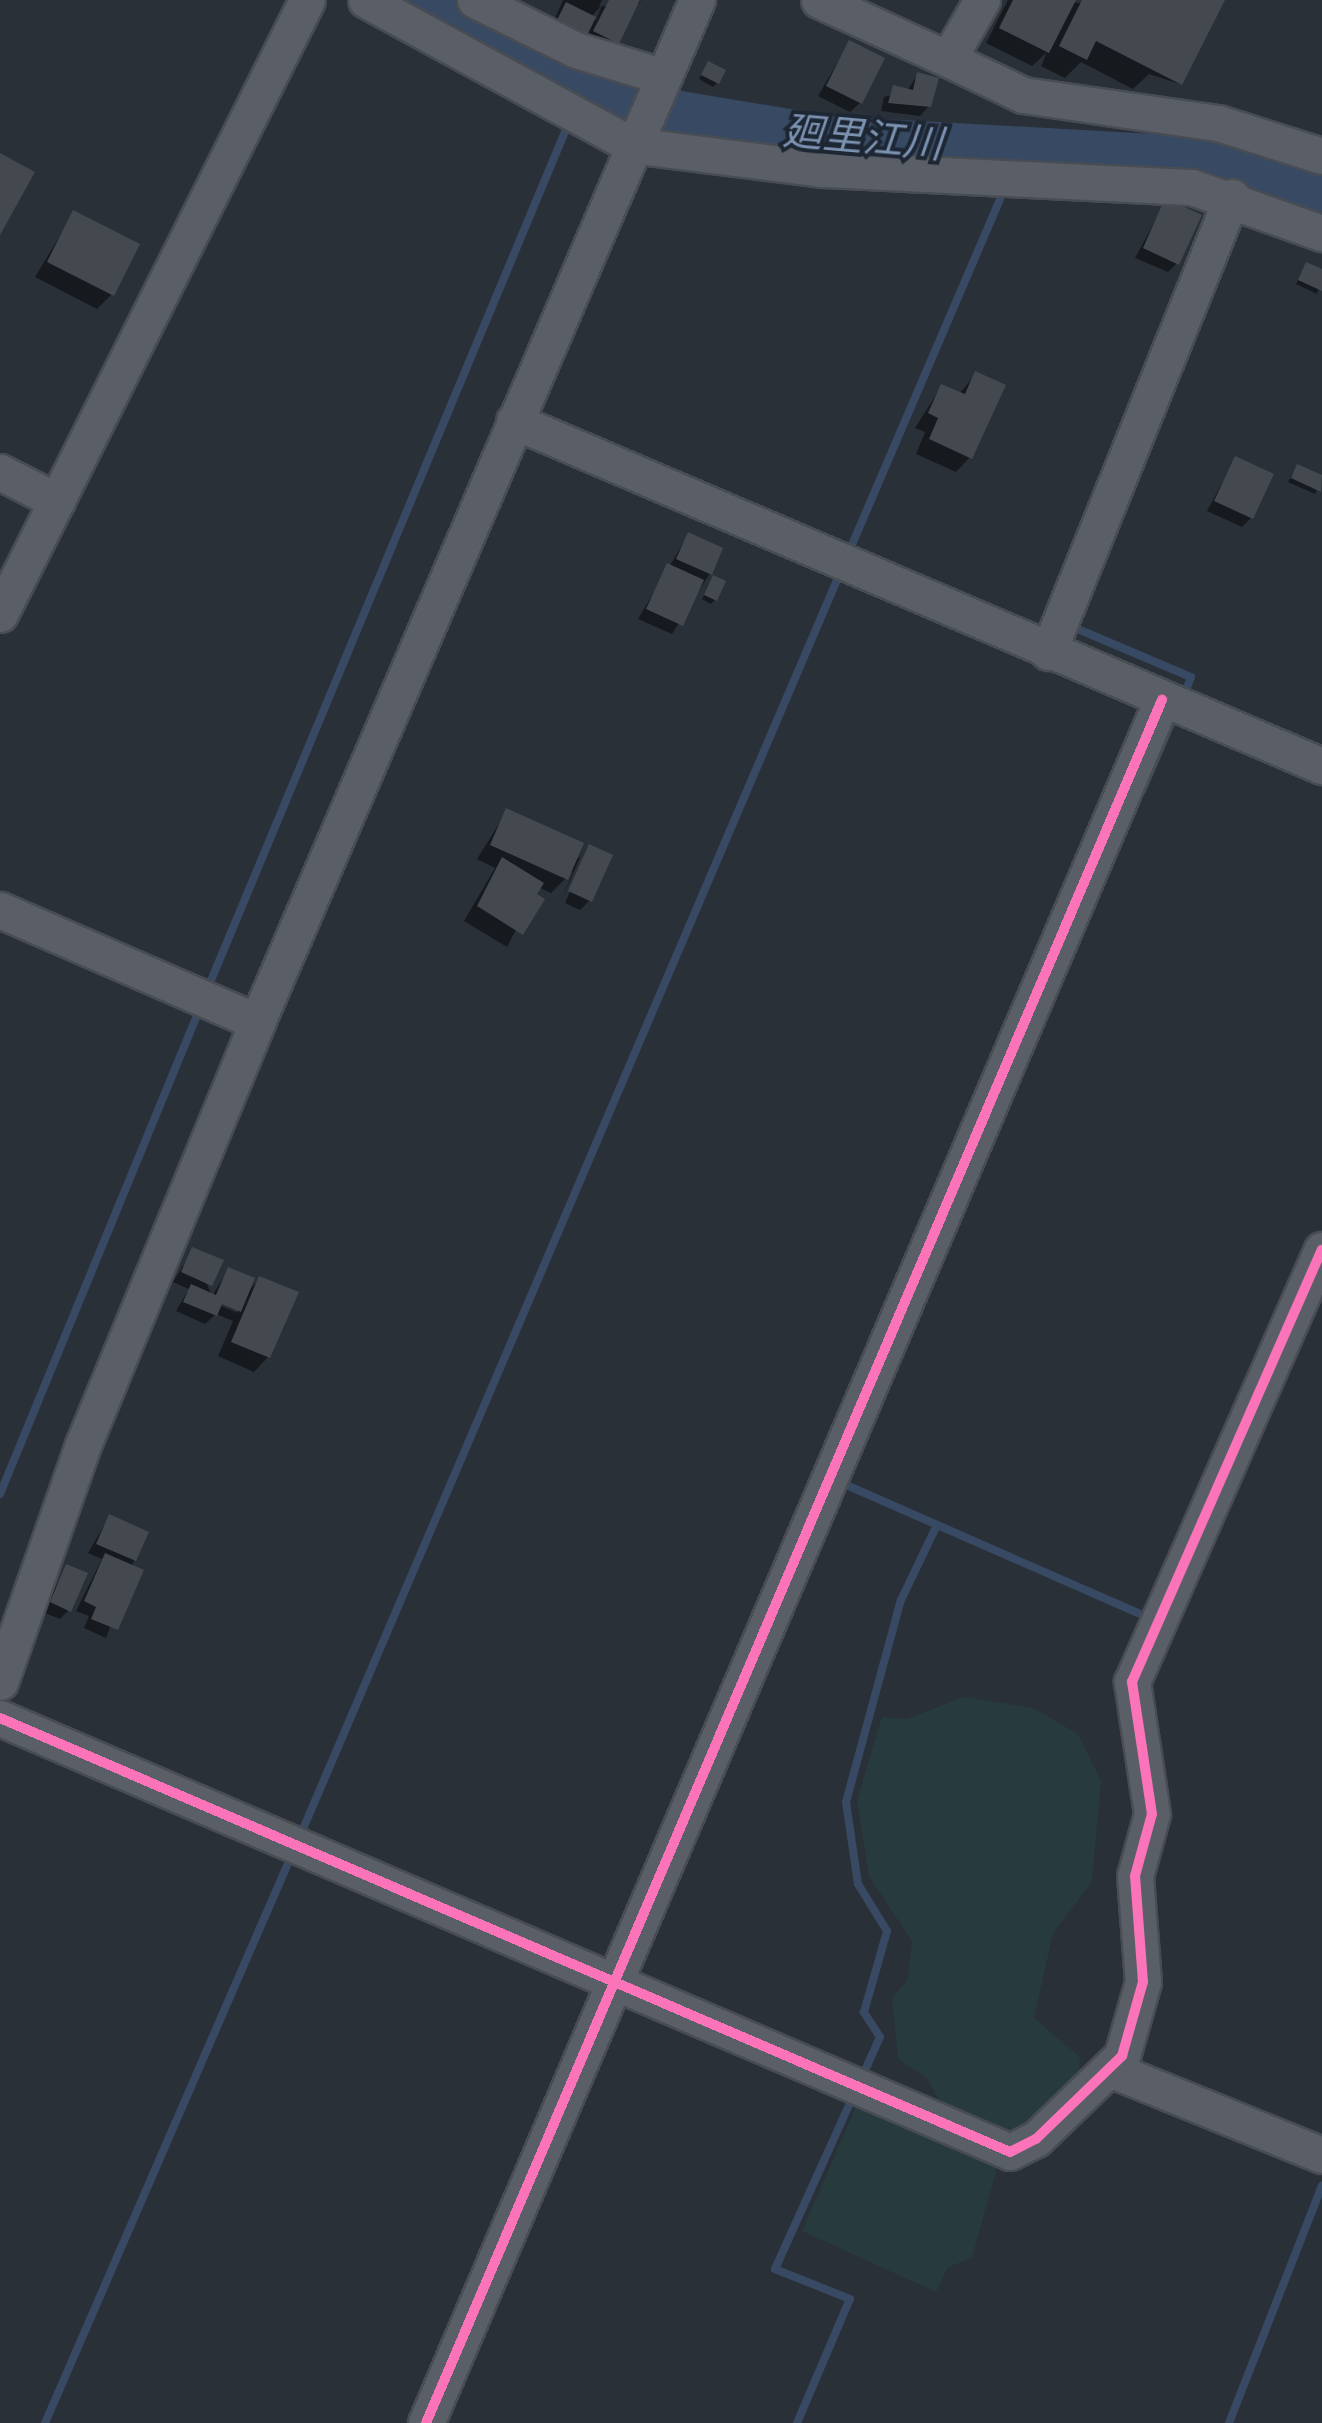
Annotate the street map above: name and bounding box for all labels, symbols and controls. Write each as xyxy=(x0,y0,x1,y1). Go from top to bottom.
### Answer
water label: 廻里江川 xyxy=(781,105,945,167)

